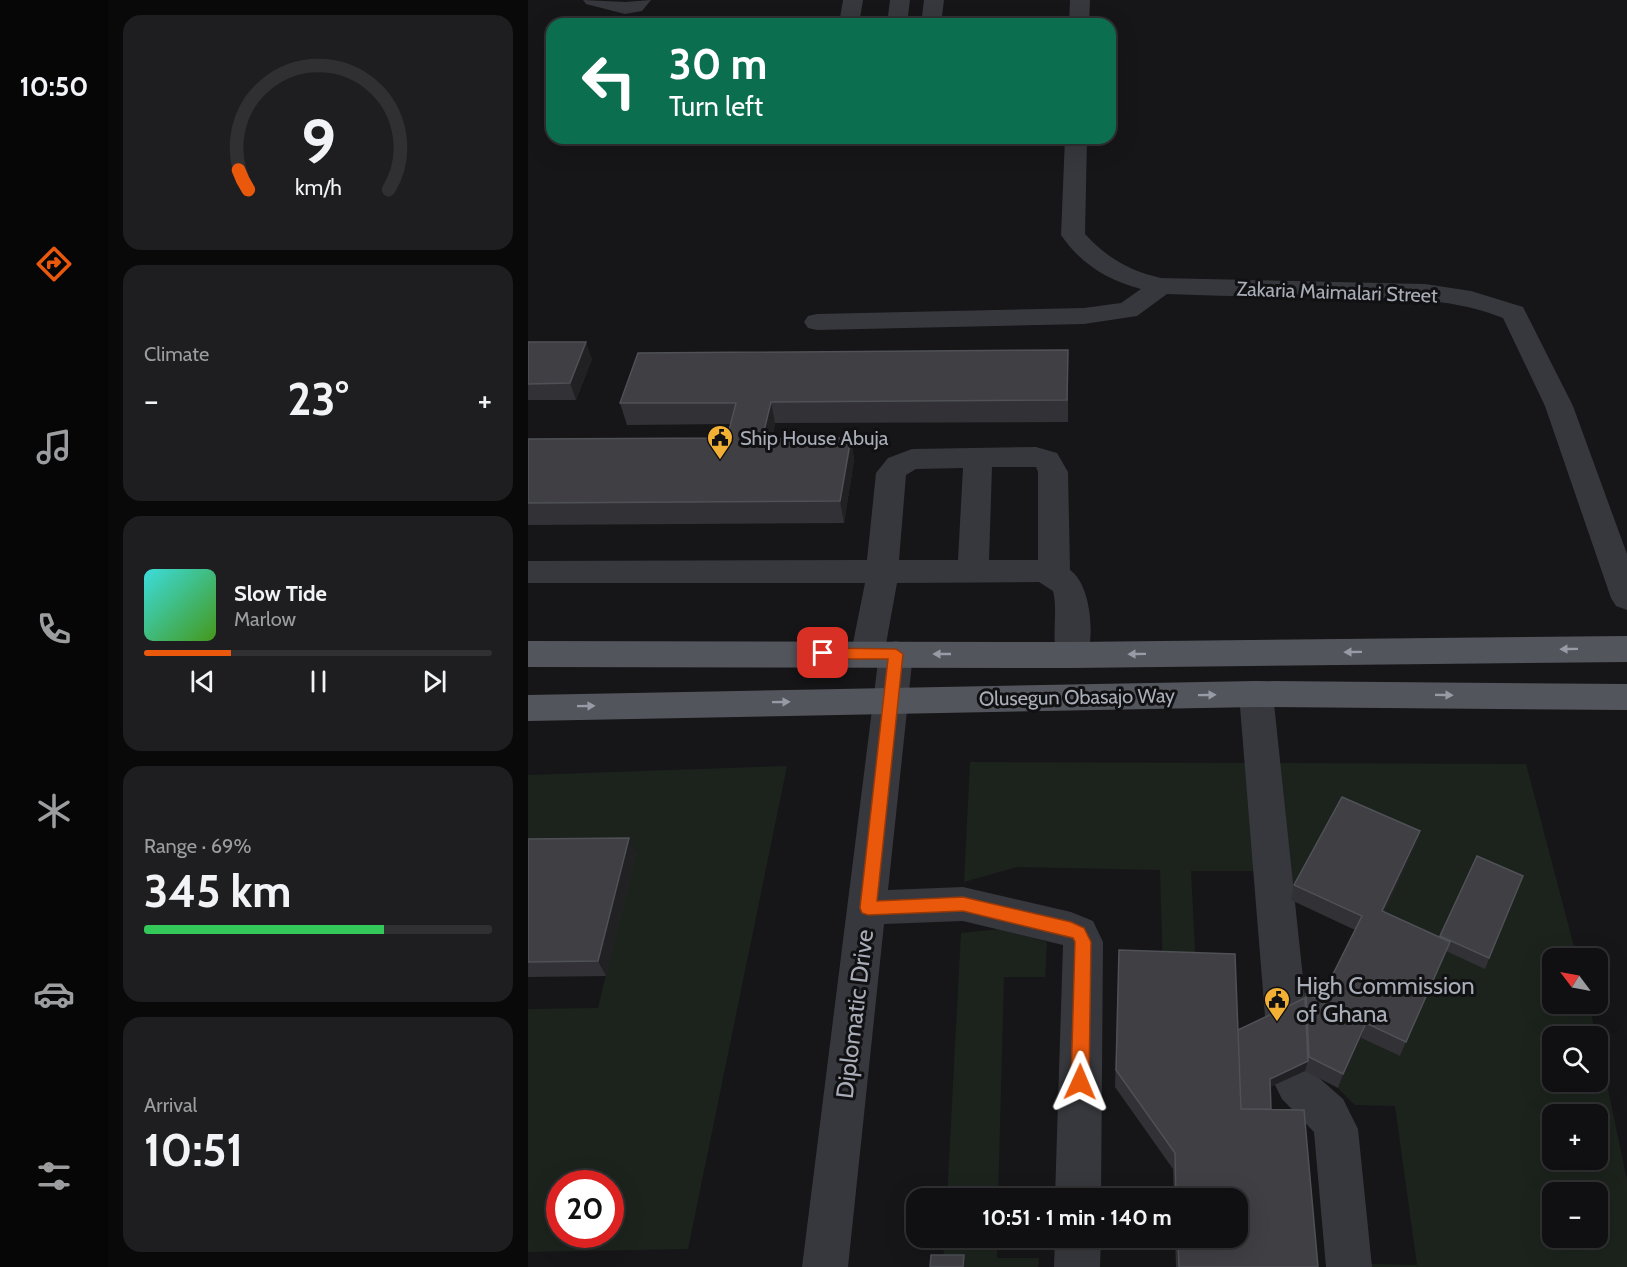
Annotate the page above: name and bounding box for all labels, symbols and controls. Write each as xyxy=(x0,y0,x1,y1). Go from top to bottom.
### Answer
text: 30 m xyxy=(669,38,767,90)
icon: left xyxy=(570,42,648,120)
text: 10:50 xyxy=(20,70,88,103)
text: Turn left xyxy=(669,90,763,123)
text: 9 xyxy=(300,104,336,180)
text: km/h xyxy=(295,174,341,200)
icon: directions xyxy=(33,243,75,285)
street label: Zakaria Maimalari Street xyxy=(1236,276,1438,308)
text: Climate xyxy=(144,342,209,366)
text: 23° xyxy=(287,372,349,426)
text: − xyxy=(144,380,159,420)
text: + xyxy=(477,380,492,420)
public building icon: Ship House Abuja xyxy=(705,423,735,461)
icon: music xyxy=(33,426,75,468)
place label: Ship House Abuja xyxy=(740,426,889,450)
text: Slow Tide xyxy=(234,580,327,607)
text: Marlow xyxy=(234,607,296,631)
icon: phone xyxy=(33,608,75,650)
pin xyxy=(797,627,848,678)
icon: arrive xyxy=(806,636,839,669)
one-way arrow xyxy=(1559,644,1578,654)
one-way arrow xyxy=(1343,647,1362,656)
one-way arrow xyxy=(932,650,951,659)
one-way arrow xyxy=(1127,650,1146,659)
icon: previous xyxy=(186,665,219,698)
icon: pause xyxy=(302,665,335,698)
icon: next xyxy=(418,665,451,698)
street label: Olusegun Obasajo Way xyxy=(979,683,1175,711)
one-way arrow xyxy=(1198,690,1217,700)
one-way arrow xyxy=(1435,690,1454,700)
one-way arrow xyxy=(772,698,791,707)
one-way arrow xyxy=(577,702,596,711)
icon: climate xyxy=(33,790,75,832)
text: Range · 69% xyxy=(144,834,251,858)
text: 345 km xyxy=(144,864,291,918)
street label: Diplomatic Drive xyxy=(830,928,879,1100)
north arrow xyxy=(1542,948,1608,1014)
map controls xyxy=(1542,948,1608,1248)
place label: High Commission of Ghana xyxy=(1296,971,1475,1028)
icon: car xyxy=(33,973,75,1015)
public building icon: High Commission of Ghana xyxy=(1262,985,1292,1023)
button: search xyxy=(1542,1026,1608,1092)
position arrow xyxy=(1048,1050,1112,1114)
text: Arrival xyxy=(144,1093,197,1117)
button: + xyxy=(1542,1104,1608,1170)
text: 10:51 xyxy=(144,1123,243,1177)
icon: filters xyxy=(33,1155,75,1197)
speed limit sign: 20 xyxy=(546,1170,624,1248)
button: − xyxy=(1542,1182,1608,1248)
text: 10:51 · 1 min · 140 m xyxy=(982,1204,1172,1231)

